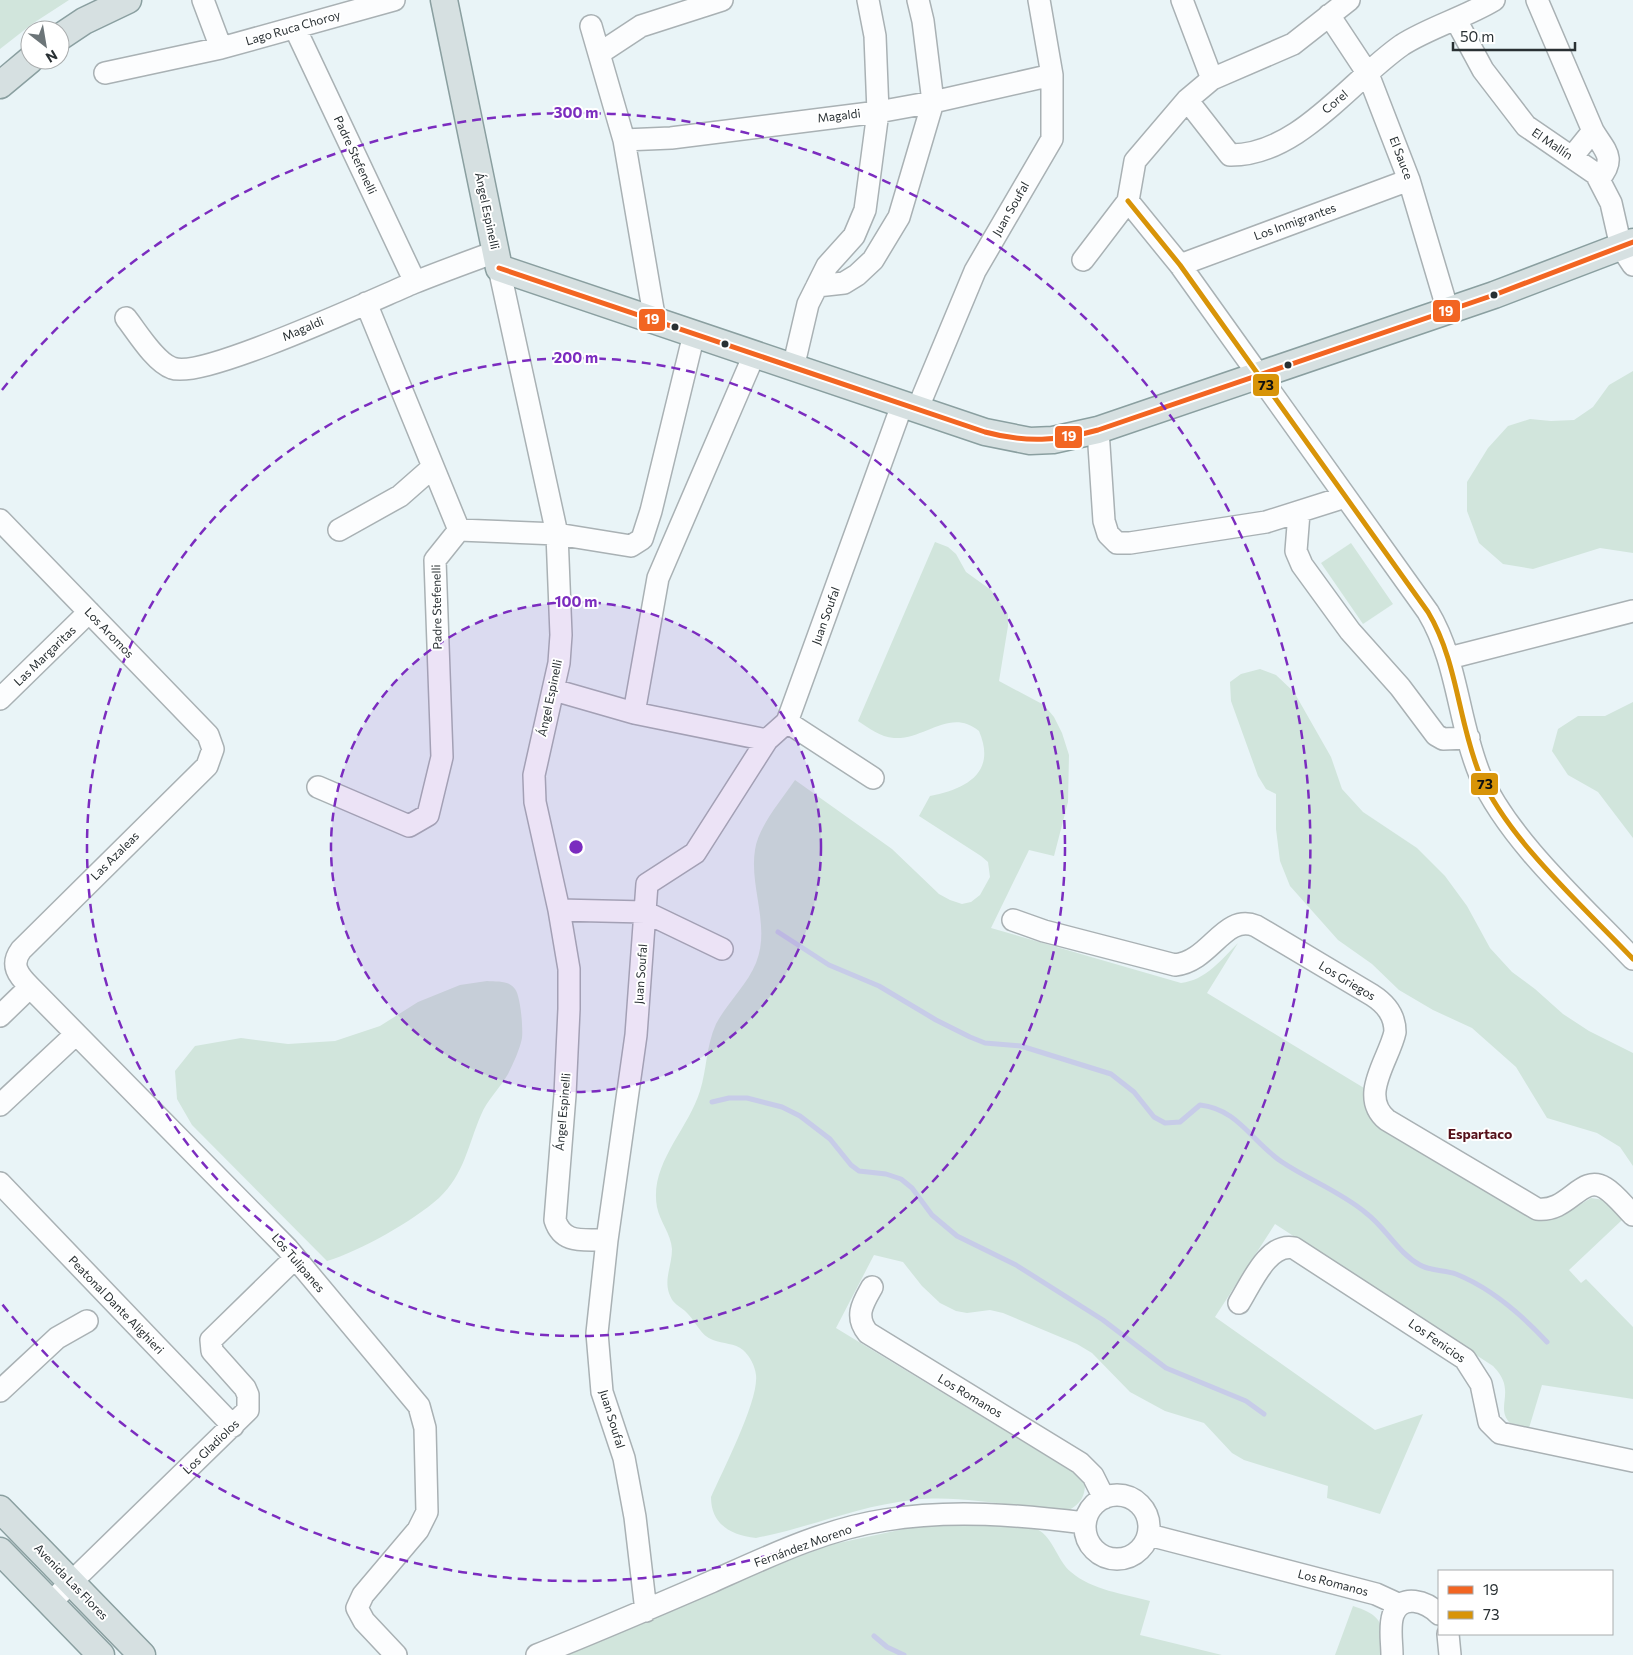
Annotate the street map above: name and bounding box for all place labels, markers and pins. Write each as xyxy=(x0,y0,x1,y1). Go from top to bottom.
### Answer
unlabelled marker xyxy=(1489,290,1499,300)
unlabelled marker xyxy=(670,322,680,332)
unlabelled marker xyxy=(720,339,730,349)
unlabelled marker xyxy=(1283,360,1293,370)
centre of rings xyxy=(567,838,585,856)

